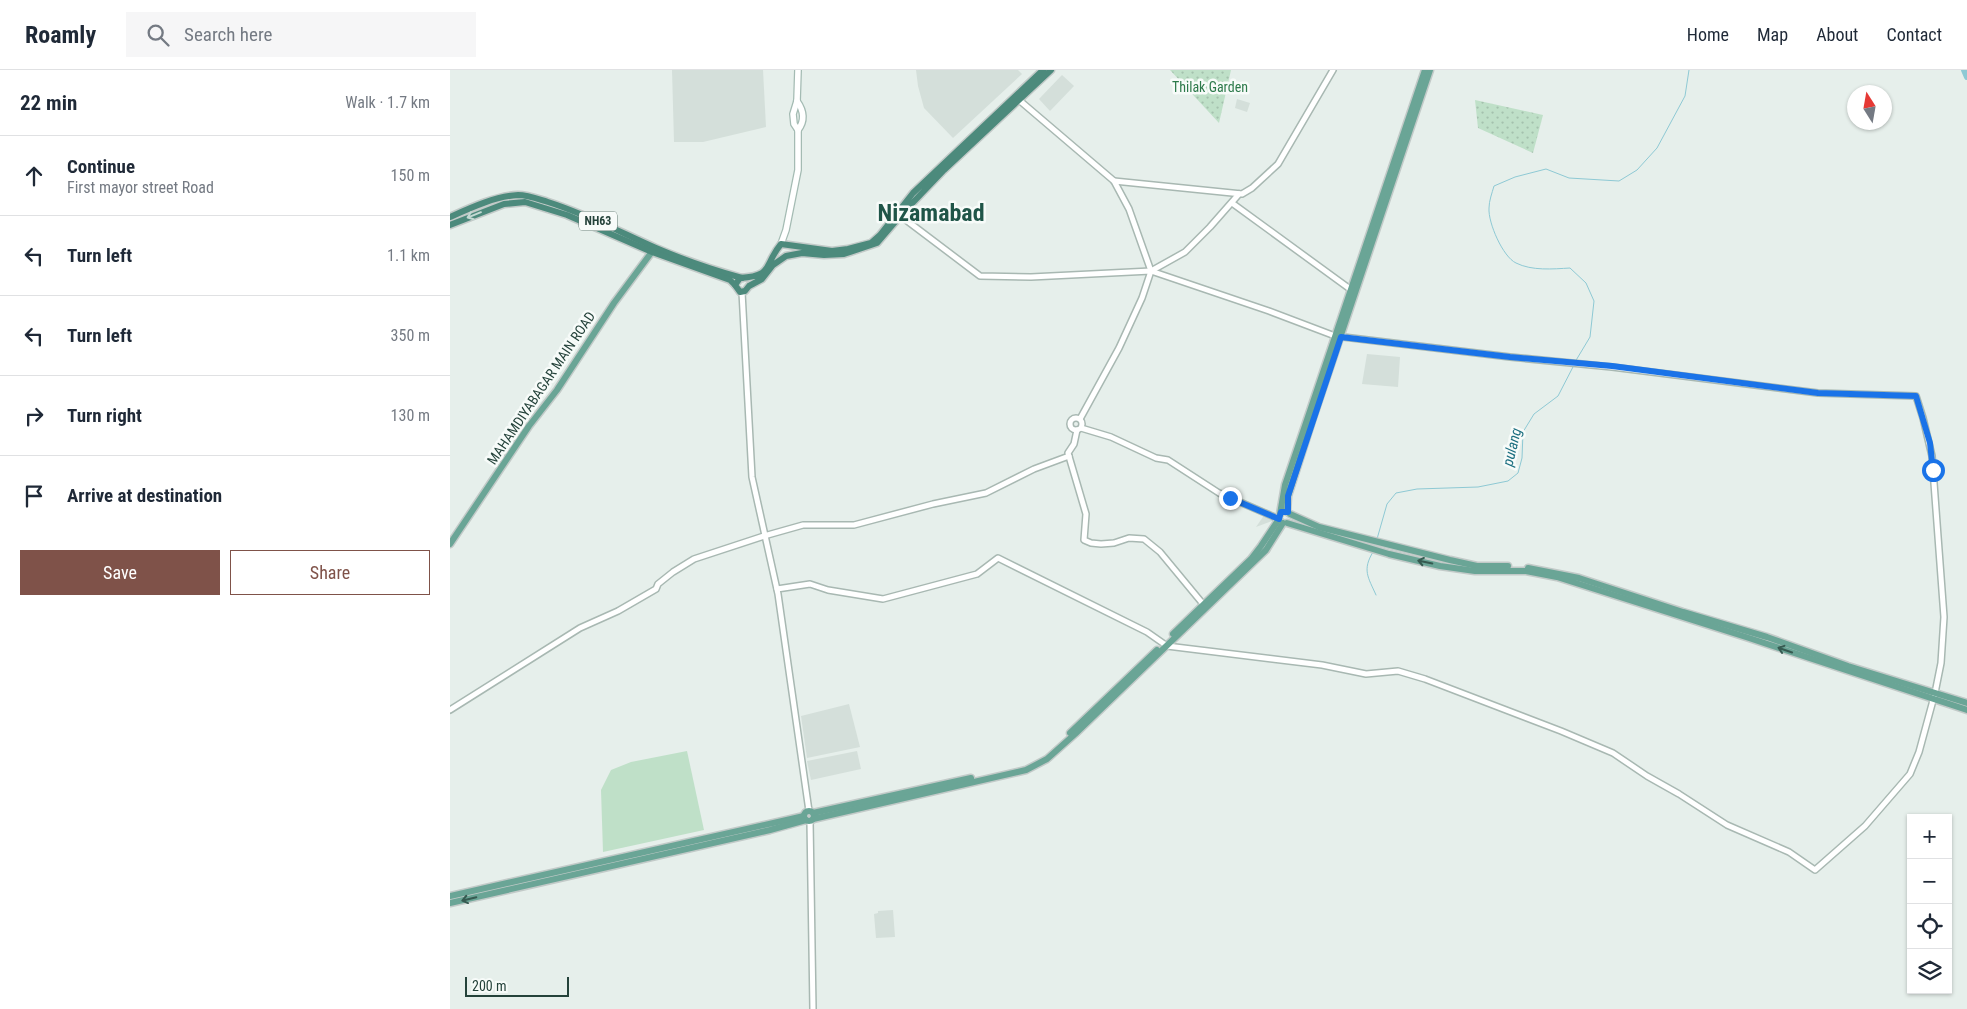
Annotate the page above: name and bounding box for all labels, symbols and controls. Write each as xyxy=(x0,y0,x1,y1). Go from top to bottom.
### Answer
search box xyxy=(126,12,476,57)
text: Roamly xyxy=(25,21,96,49)
icon: search xyxy=(144,21,172,49)
text: Search here xyxy=(184,23,272,46)
text: Home xyxy=(1687,24,1729,45)
text: Map xyxy=(1757,24,1788,45)
text: About xyxy=(1816,24,1858,45)
text: Contact xyxy=(1886,24,1942,45)
park label: Thilak Garden xyxy=(1172,79,1248,95)
north arrow xyxy=(1847,85,1892,130)
text: 22 min xyxy=(20,91,77,115)
text: Walk · 1.7 km xyxy=(345,93,430,112)
text: Continue xyxy=(67,155,135,178)
icon: ahead xyxy=(20,162,48,190)
text: 150 m xyxy=(391,166,430,185)
text: First mayor street Road xyxy=(67,178,214,197)
district label: Nizamabad xyxy=(877,199,985,227)
one-way arrow xyxy=(467,211,482,220)
road number: NH63 xyxy=(579,212,617,230)
icon: left xyxy=(20,242,48,270)
text: Turn left xyxy=(67,244,132,267)
text: 1.1 km xyxy=(387,246,430,265)
street label: MAHAMDIYABAGAR MAIN ROAD xyxy=(484,309,598,467)
icon: left xyxy=(20,322,48,350)
text: Turn left xyxy=(67,324,132,347)
text: 350 m xyxy=(391,326,430,345)
icon: right xyxy=(20,402,48,430)
text: Turn right xyxy=(67,404,142,427)
text: 130 m xyxy=(391,406,430,425)
water label: pulang xyxy=(1498,426,1525,469)
route start xyxy=(1922,459,1945,482)
icon: arrive xyxy=(20,482,48,510)
text: Arrive at destination xyxy=(67,484,222,507)
route end xyxy=(1219,487,1242,510)
button: Save xyxy=(20,550,220,595)
button: Share xyxy=(230,550,430,595)
one-way arrow xyxy=(1418,557,1434,567)
one-way arrow xyxy=(1777,645,1793,654)
map controls xyxy=(1907,814,1952,994)
button: + xyxy=(1907,814,1952,859)
button: − xyxy=(1907,859,1952,904)
one-way arrow xyxy=(462,895,478,904)
button: locate xyxy=(1907,904,1952,949)
button: layers xyxy=(1907,949,1952,994)
scale bar xyxy=(465,974,569,997)
text: 200 m xyxy=(472,978,507,994)

